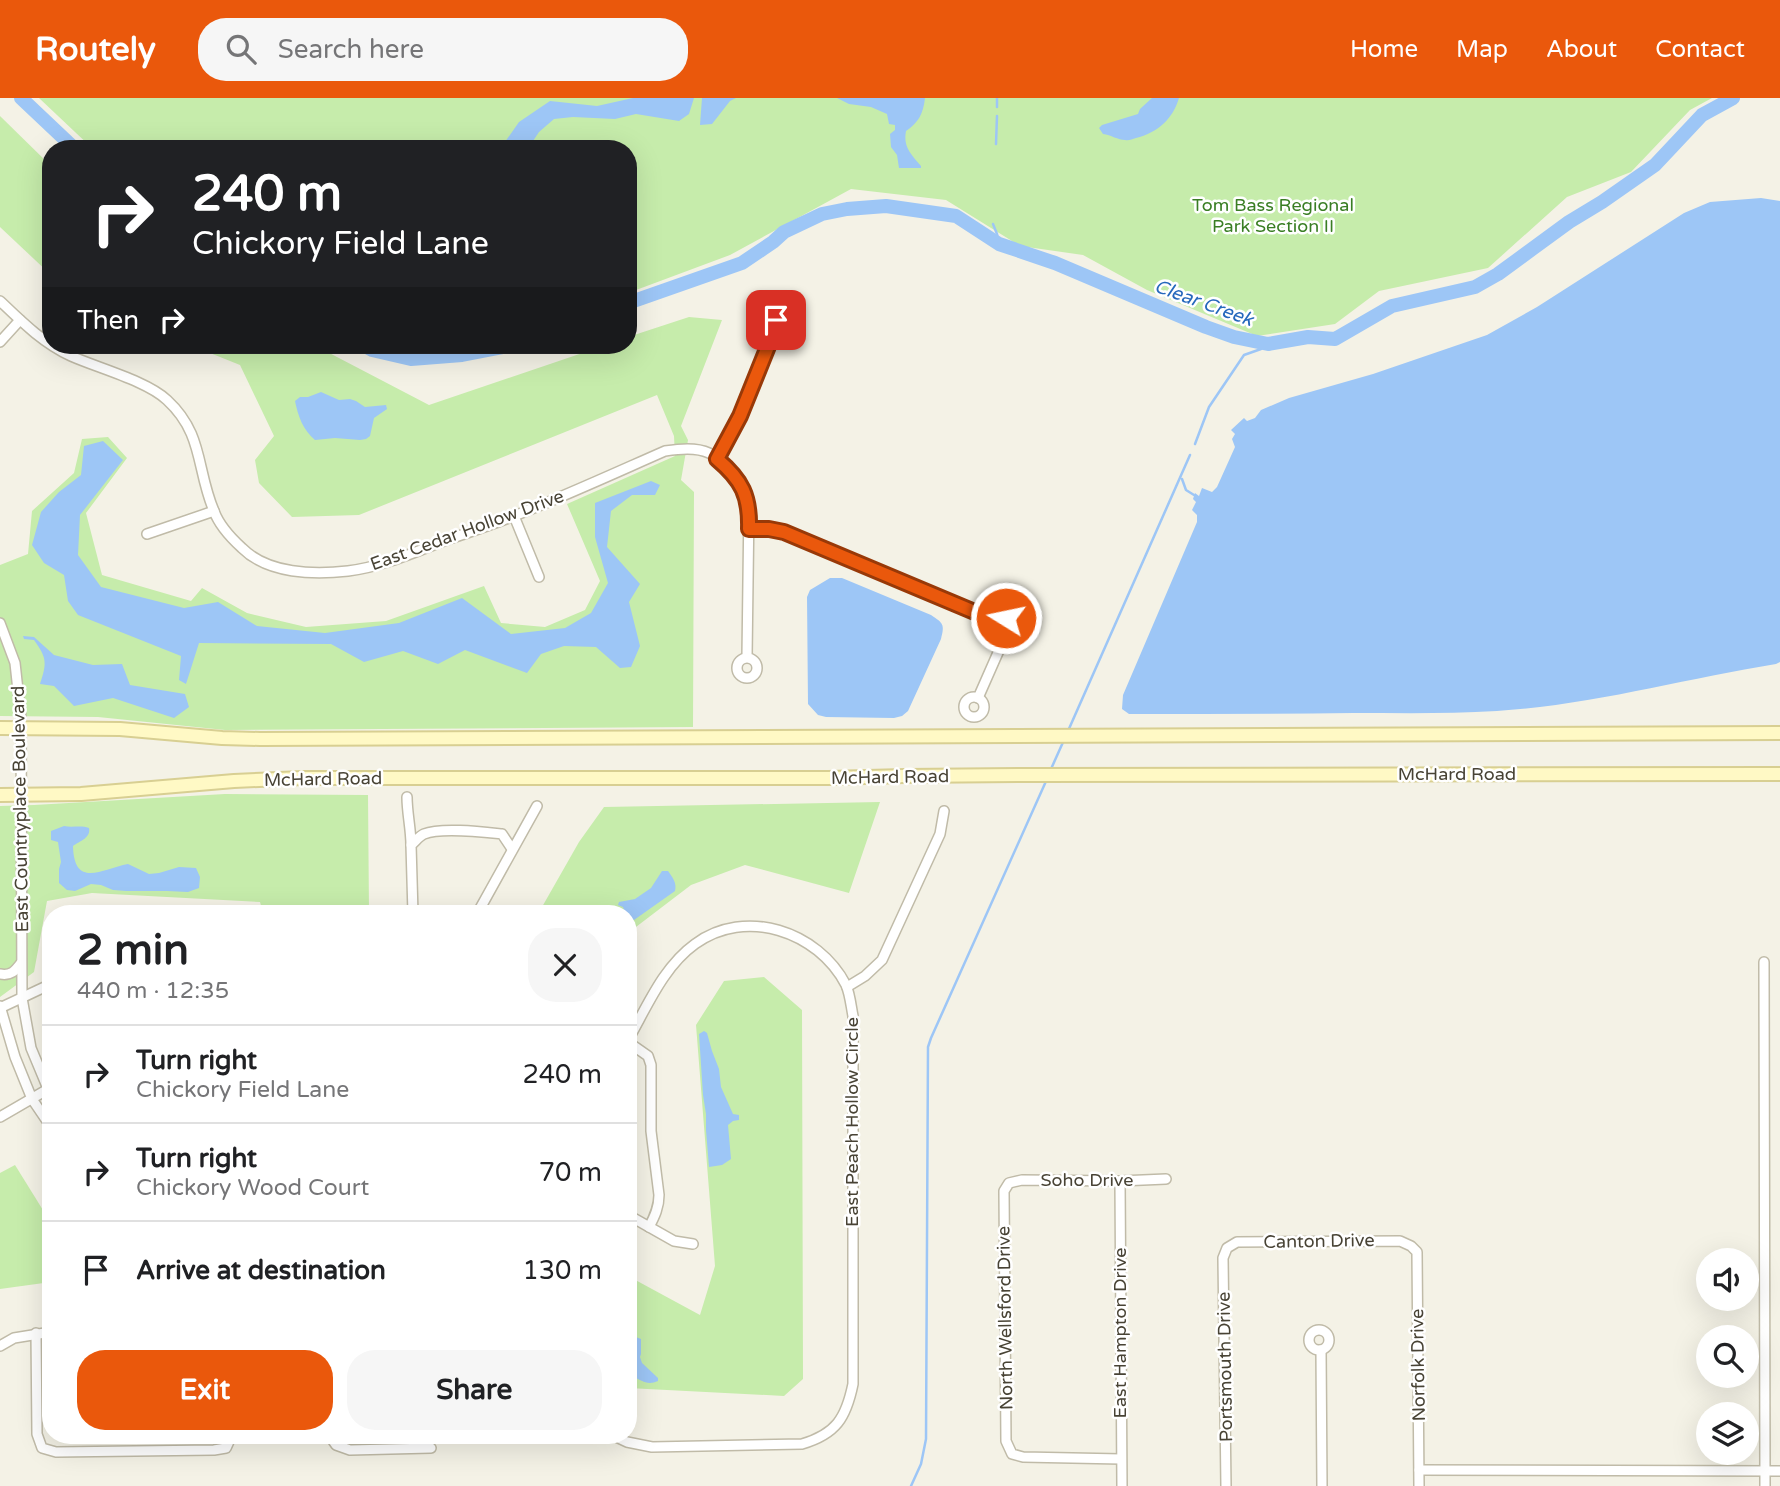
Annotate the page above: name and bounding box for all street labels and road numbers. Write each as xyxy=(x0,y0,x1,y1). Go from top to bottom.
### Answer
street label: East Cedar Hollow Drive xyxy=(367,485,567,575)
street label: East Countryplace Boulevard xyxy=(7,685,33,933)
street label: McHard Road xyxy=(1398,763,1516,785)
street label: McHard Road xyxy=(831,765,949,789)
street label: McHard Road xyxy=(264,767,382,791)
street label: East Peach Hollow Circle xyxy=(841,1017,863,1227)
street label: Soho Drive xyxy=(1041,1169,1133,1191)
street label: North Wellsford Drive xyxy=(992,1226,1018,1410)
street label: Canton Drive xyxy=(1263,1229,1375,1253)
street label: East Hampton Drive xyxy=(1109,1248,1131,1418)
street label: Portsmouth Drive xyxy=(1213,1292,1237,1442)
street label: Norfolk Drive xyxy=(1406,1308,1430,1422)

